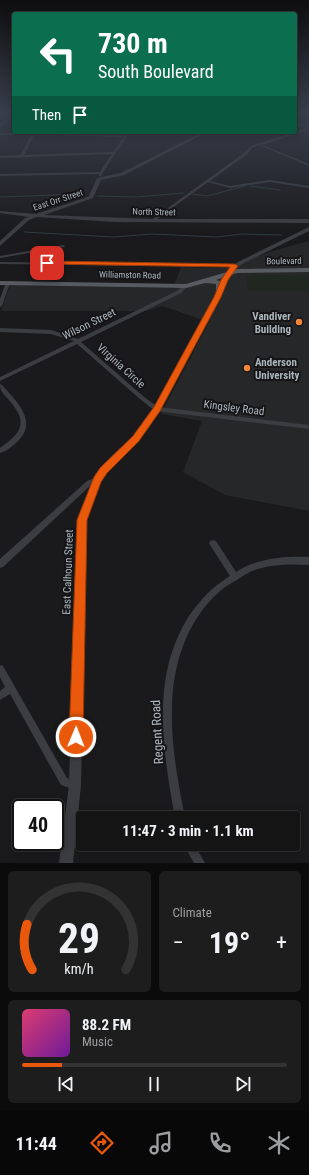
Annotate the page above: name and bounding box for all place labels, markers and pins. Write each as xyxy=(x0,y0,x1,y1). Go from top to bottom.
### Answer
pin xyxy=(30,246,64,280)
place label: Vandiver Building xyxy=(252,310,291,336)
marker: Vandiver Building xyxy=(294,317,304,327)
place label: Anderson University xyxy=(255,356,299,382)
marker: Anderson University xyxy=(242,363,252,373)

